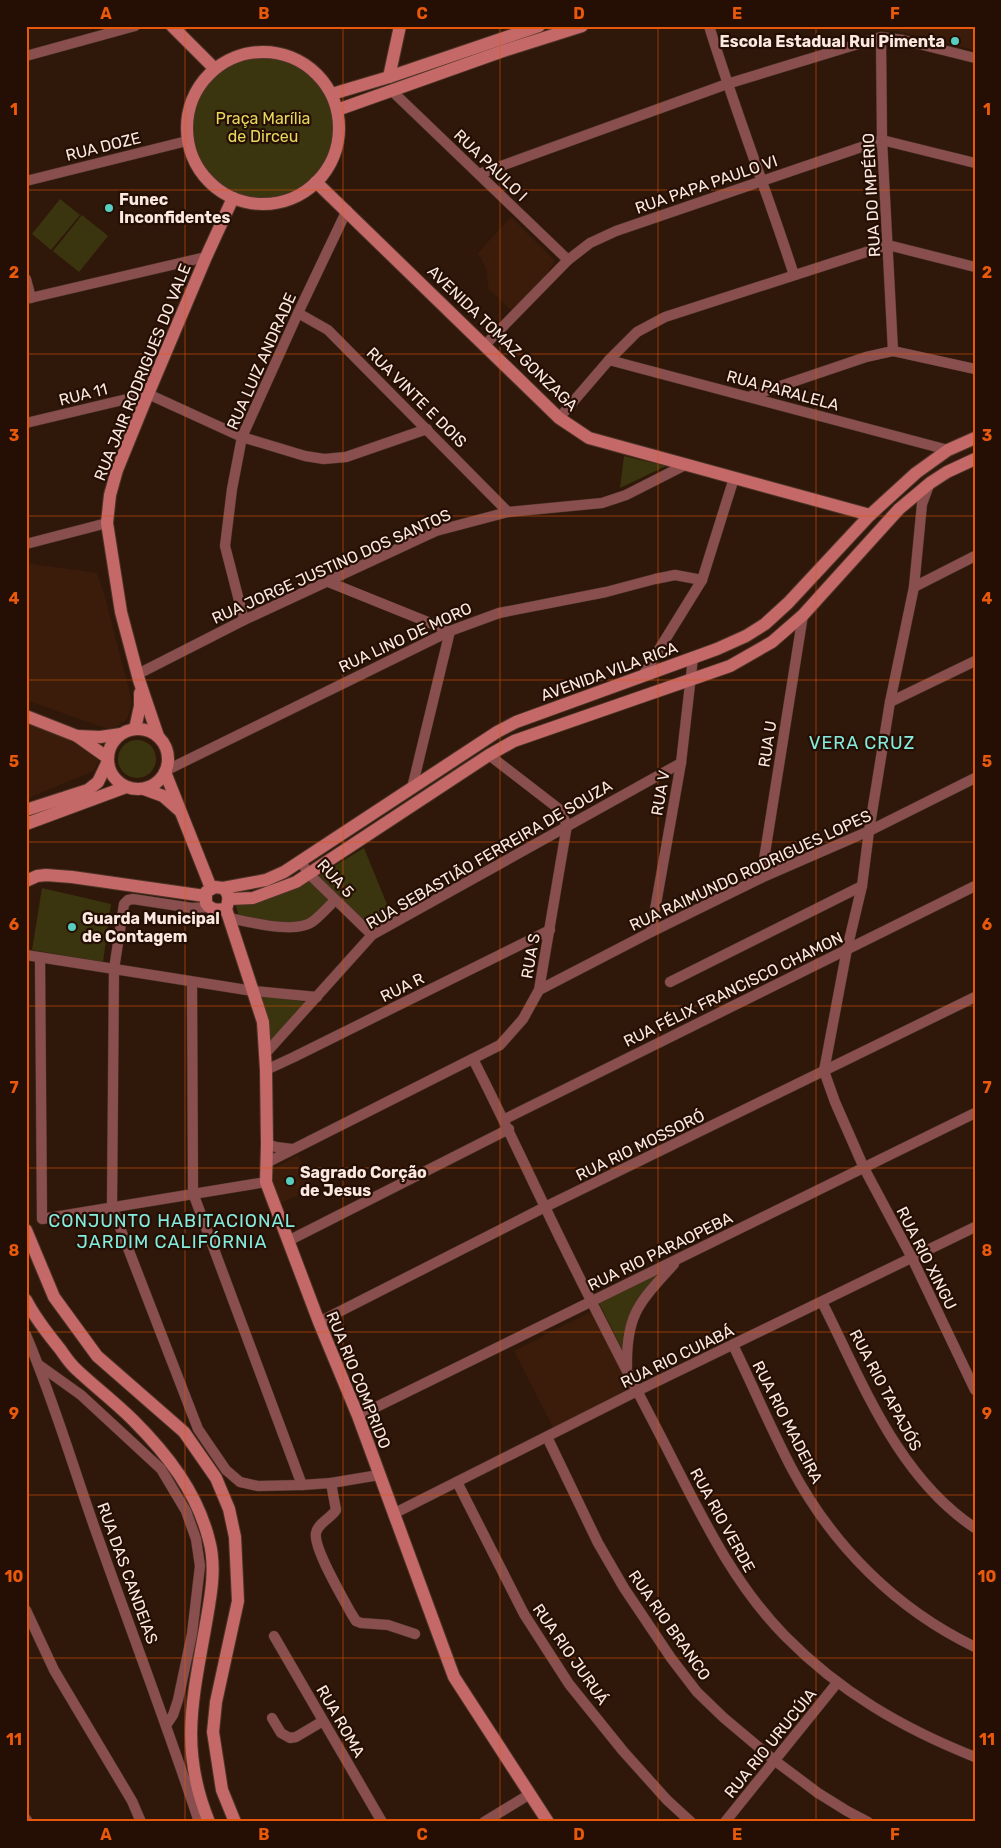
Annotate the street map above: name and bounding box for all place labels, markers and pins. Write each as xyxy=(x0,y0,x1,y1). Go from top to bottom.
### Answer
place label: Escola Estadual Rui Pimenta xyxy=(720,32,945,51)
marker: Escola Estadual Rui Pimenta xyxy=(949,35,961,47)
place label: Funec Inconfidentes xyxy=(119,190,230,227)
marker: Funec Inconfidentes xyxy=(103,202,115,214)
place label: Guarda Municipal de Contagem xyxy=(82,909,220,946)
marker: Guarda Municipal de Contagem xyxy=(66,921,78,933)
place label: Sagrado Corção de Jesus xyxy=(300,1163,427,1200)
marker: Sagrado Corção de Jesus xyxy=(284,1175,296,1187)

